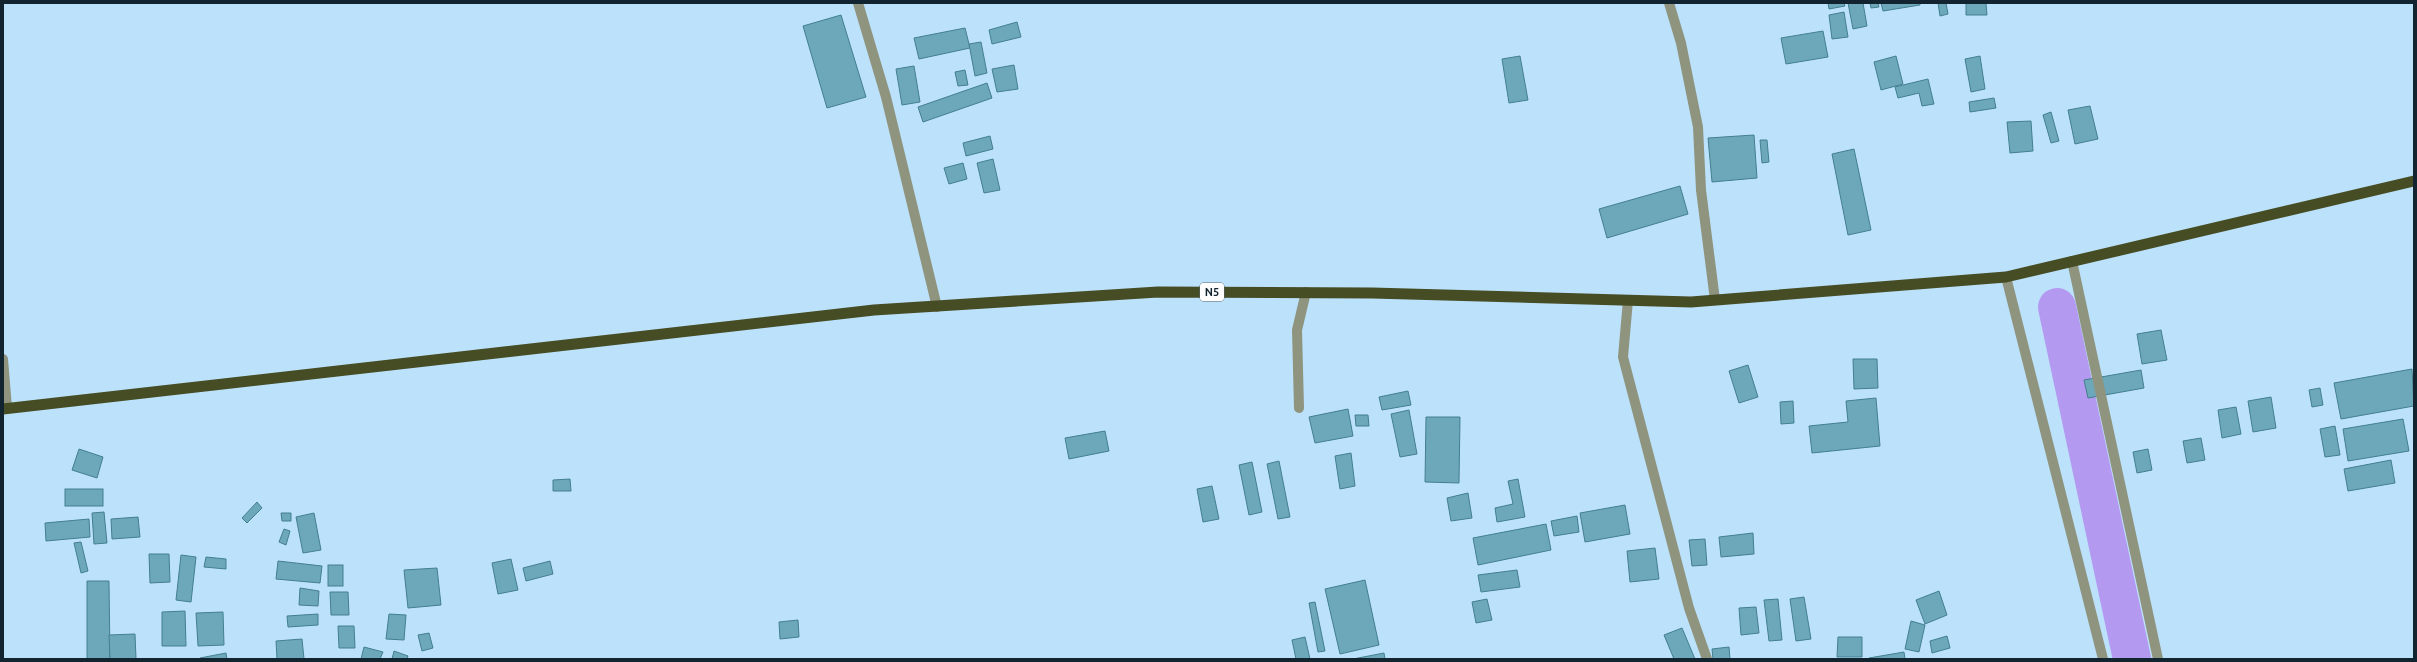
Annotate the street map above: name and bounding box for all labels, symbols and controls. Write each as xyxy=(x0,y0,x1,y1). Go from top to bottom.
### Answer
road number: N5 xyxy=(1200,283,1224,301)

